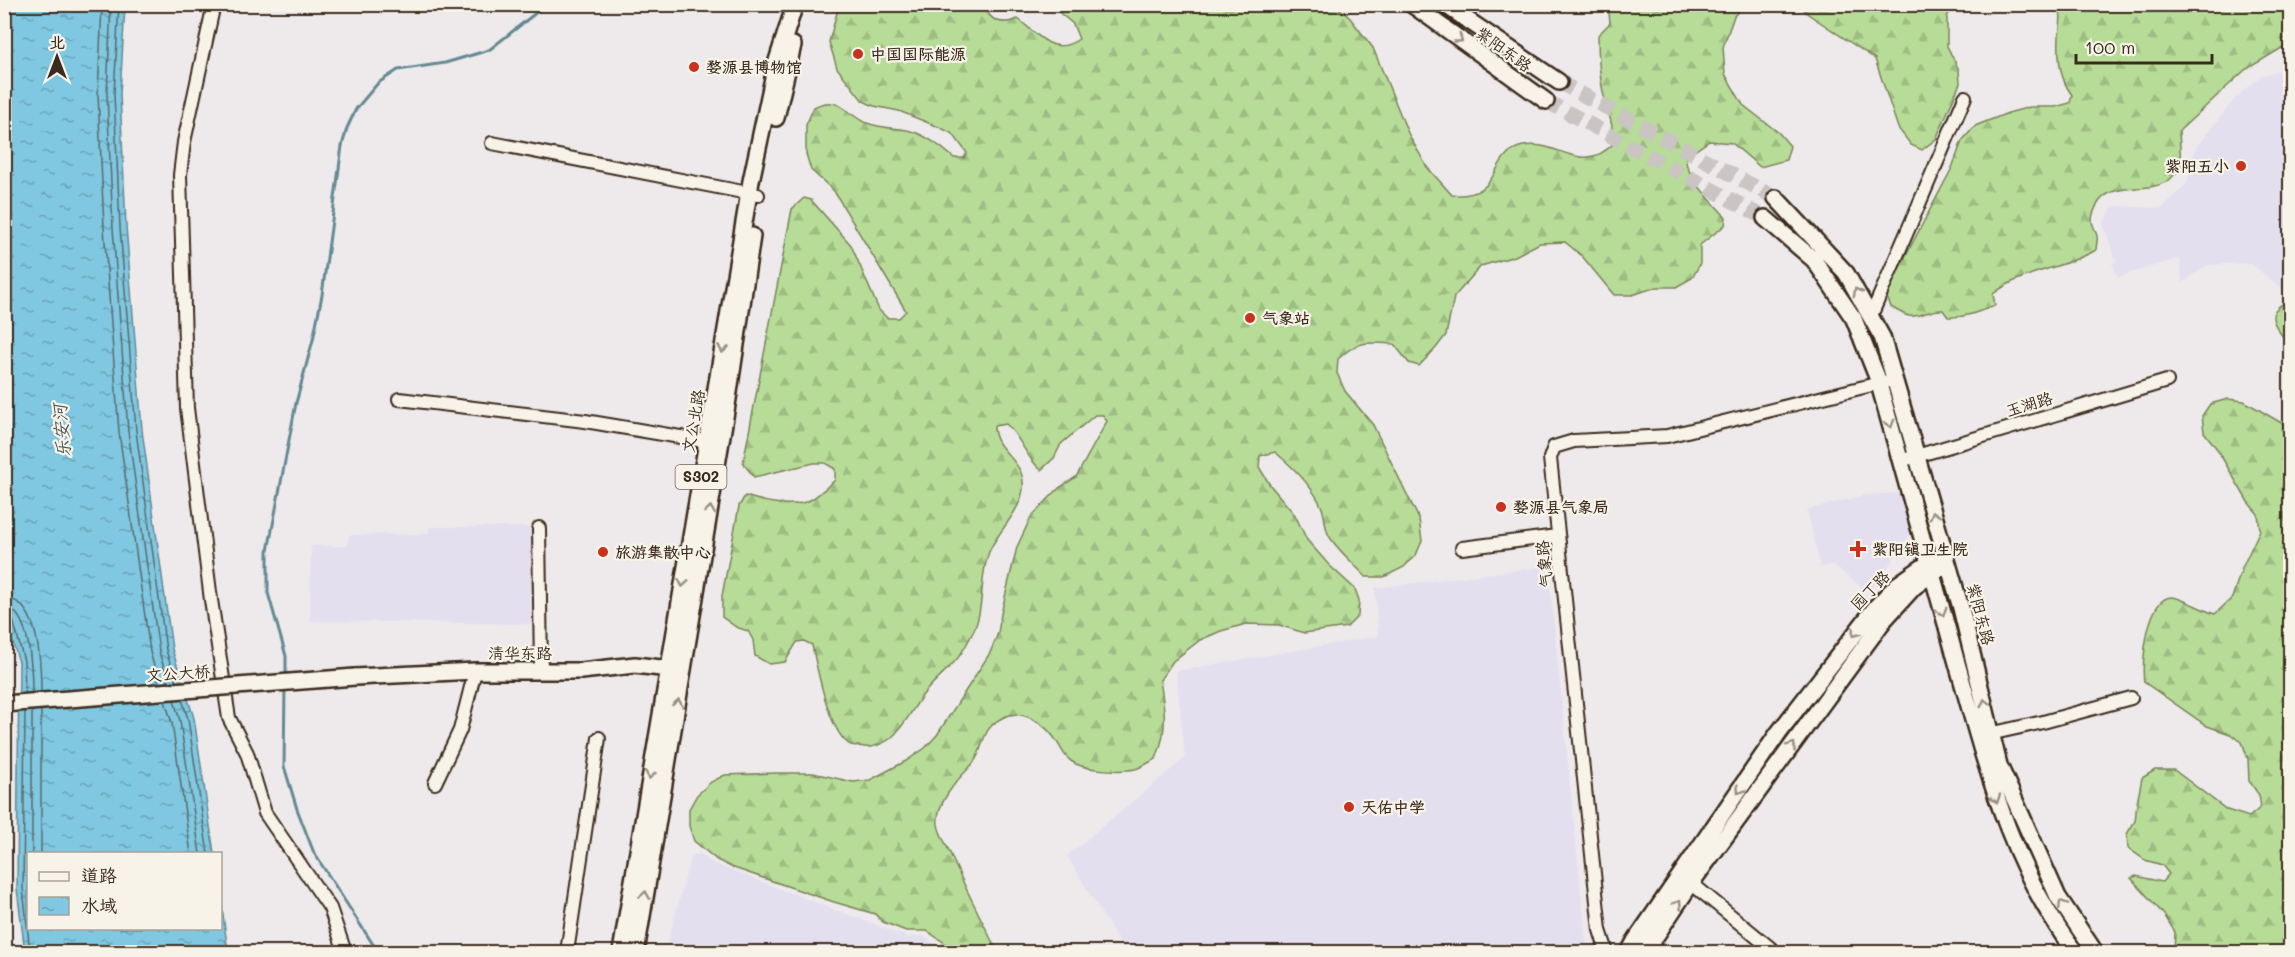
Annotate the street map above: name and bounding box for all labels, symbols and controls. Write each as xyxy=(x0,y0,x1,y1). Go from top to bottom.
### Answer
street label: 紫阳东路 xyxy=(1472,21,1536,76)
north arrow xyxy=(27,27,87,87)
scale bar xyxy=(2076,27,2212,65)
text: 北 xyxy=(49,31,65,52)
one-way arrow xyxy=(1452,31,1463,42)
text: 100 m xyxy=(2085,35,2135,59)
place label: 中国国际能源 xyxy=(870,43,966,64)
marker: 中国国际能源 xyxy=(851,47,865,61)
place label: 婺源县博物馆 xyxy=(706,56,802,77)
marker: 婺源县博物馆 xyxy=(687,60,701,74)
place label: 紫阳五小 xyxy=(2165,155,2229,176)
marker: 紫阳五小 xyxy=(2234,159,2248,173)
one-way arrow xyxy=(1853,288,1864,298)
place label: 气象站 xyxy=(1262,307,1310,328)
marker: 气象站 xyxy=(1243,311,1257,325)
one-way arrow xyxy=(717,344,730,354)
street label: 玉湖路 xyxy=(2003,386,2055,421)
street label: 文公北路 xyxy=(677,388,708,454)
water label: 乐安河 xyxy=(46,400,75,459)
one-way arrow xyxy=(1883,418,1895,429)
road number: S302 xyxy=(676,465,726,489)
place label: 婺源县气象局 xyxy=(1513,496,1609,517)
marker: 婺源县气象局 xyxy=(1494,500,1508,514)
one-way arrow xyxy=(703,505,716,515)
one-way arrow xyxy=(1929,510,1941,521)
place label: 紫阳镇卫生院 xyxy=(1872,538,1968,559)
street label: 气象路 xyxy=(1531,539,1556,589)
marker: 紫阳镇卫生院 xyxy=(1849,540,1867,558)
place label: 旅游集散中心 xyxy=(615,541,711,562)
marker: 旅游集散中心 xyxy=(596,545,610,559)
street label: 园丁路 xyxy=(1845,565,1894,614)
one-way arrow xyxy=(677,578,690,588)
street label: 紫阳东路 xyxy=(1963,580,2000,648)
one-way arrow xyxy=(1935,607,1948,617)
one-way arrow xyxy=(1852,626,1863,637)
street label: 清华东路 xyxy=(488,642,552,663)
street label: 文公大桥 xyxy=(145,660,211,685)
one-way arrow xyxy=(672,698,684,707)
one-way arrow xyxy=(1979,699,1992,709)
one-way arrow xyxy=(1785,742,1796,753)
one-way arrow xyxy=(644,770,657,780)
one-way arrow xyxy=(1736,783,1747,794)
one-way arrow xyxy=(1989,793,2002,804)
place label: 天佑中学 xyxy=(1361,796,1425,817)
marker: 天佑中学 xyxy=(1342,800,1356,814)
legend xyxy=(27,852,222,930)
text: 道路 xyxy=(81,863,117,887)
one-way arrow xyxy=(639,890,651,899)
text: 水域 xyxy=(81,893,117,917)
one-way arrow xyxy=(1671,900,1682,911)
one-way arrow xyxy=(2058,900,2070,910)

